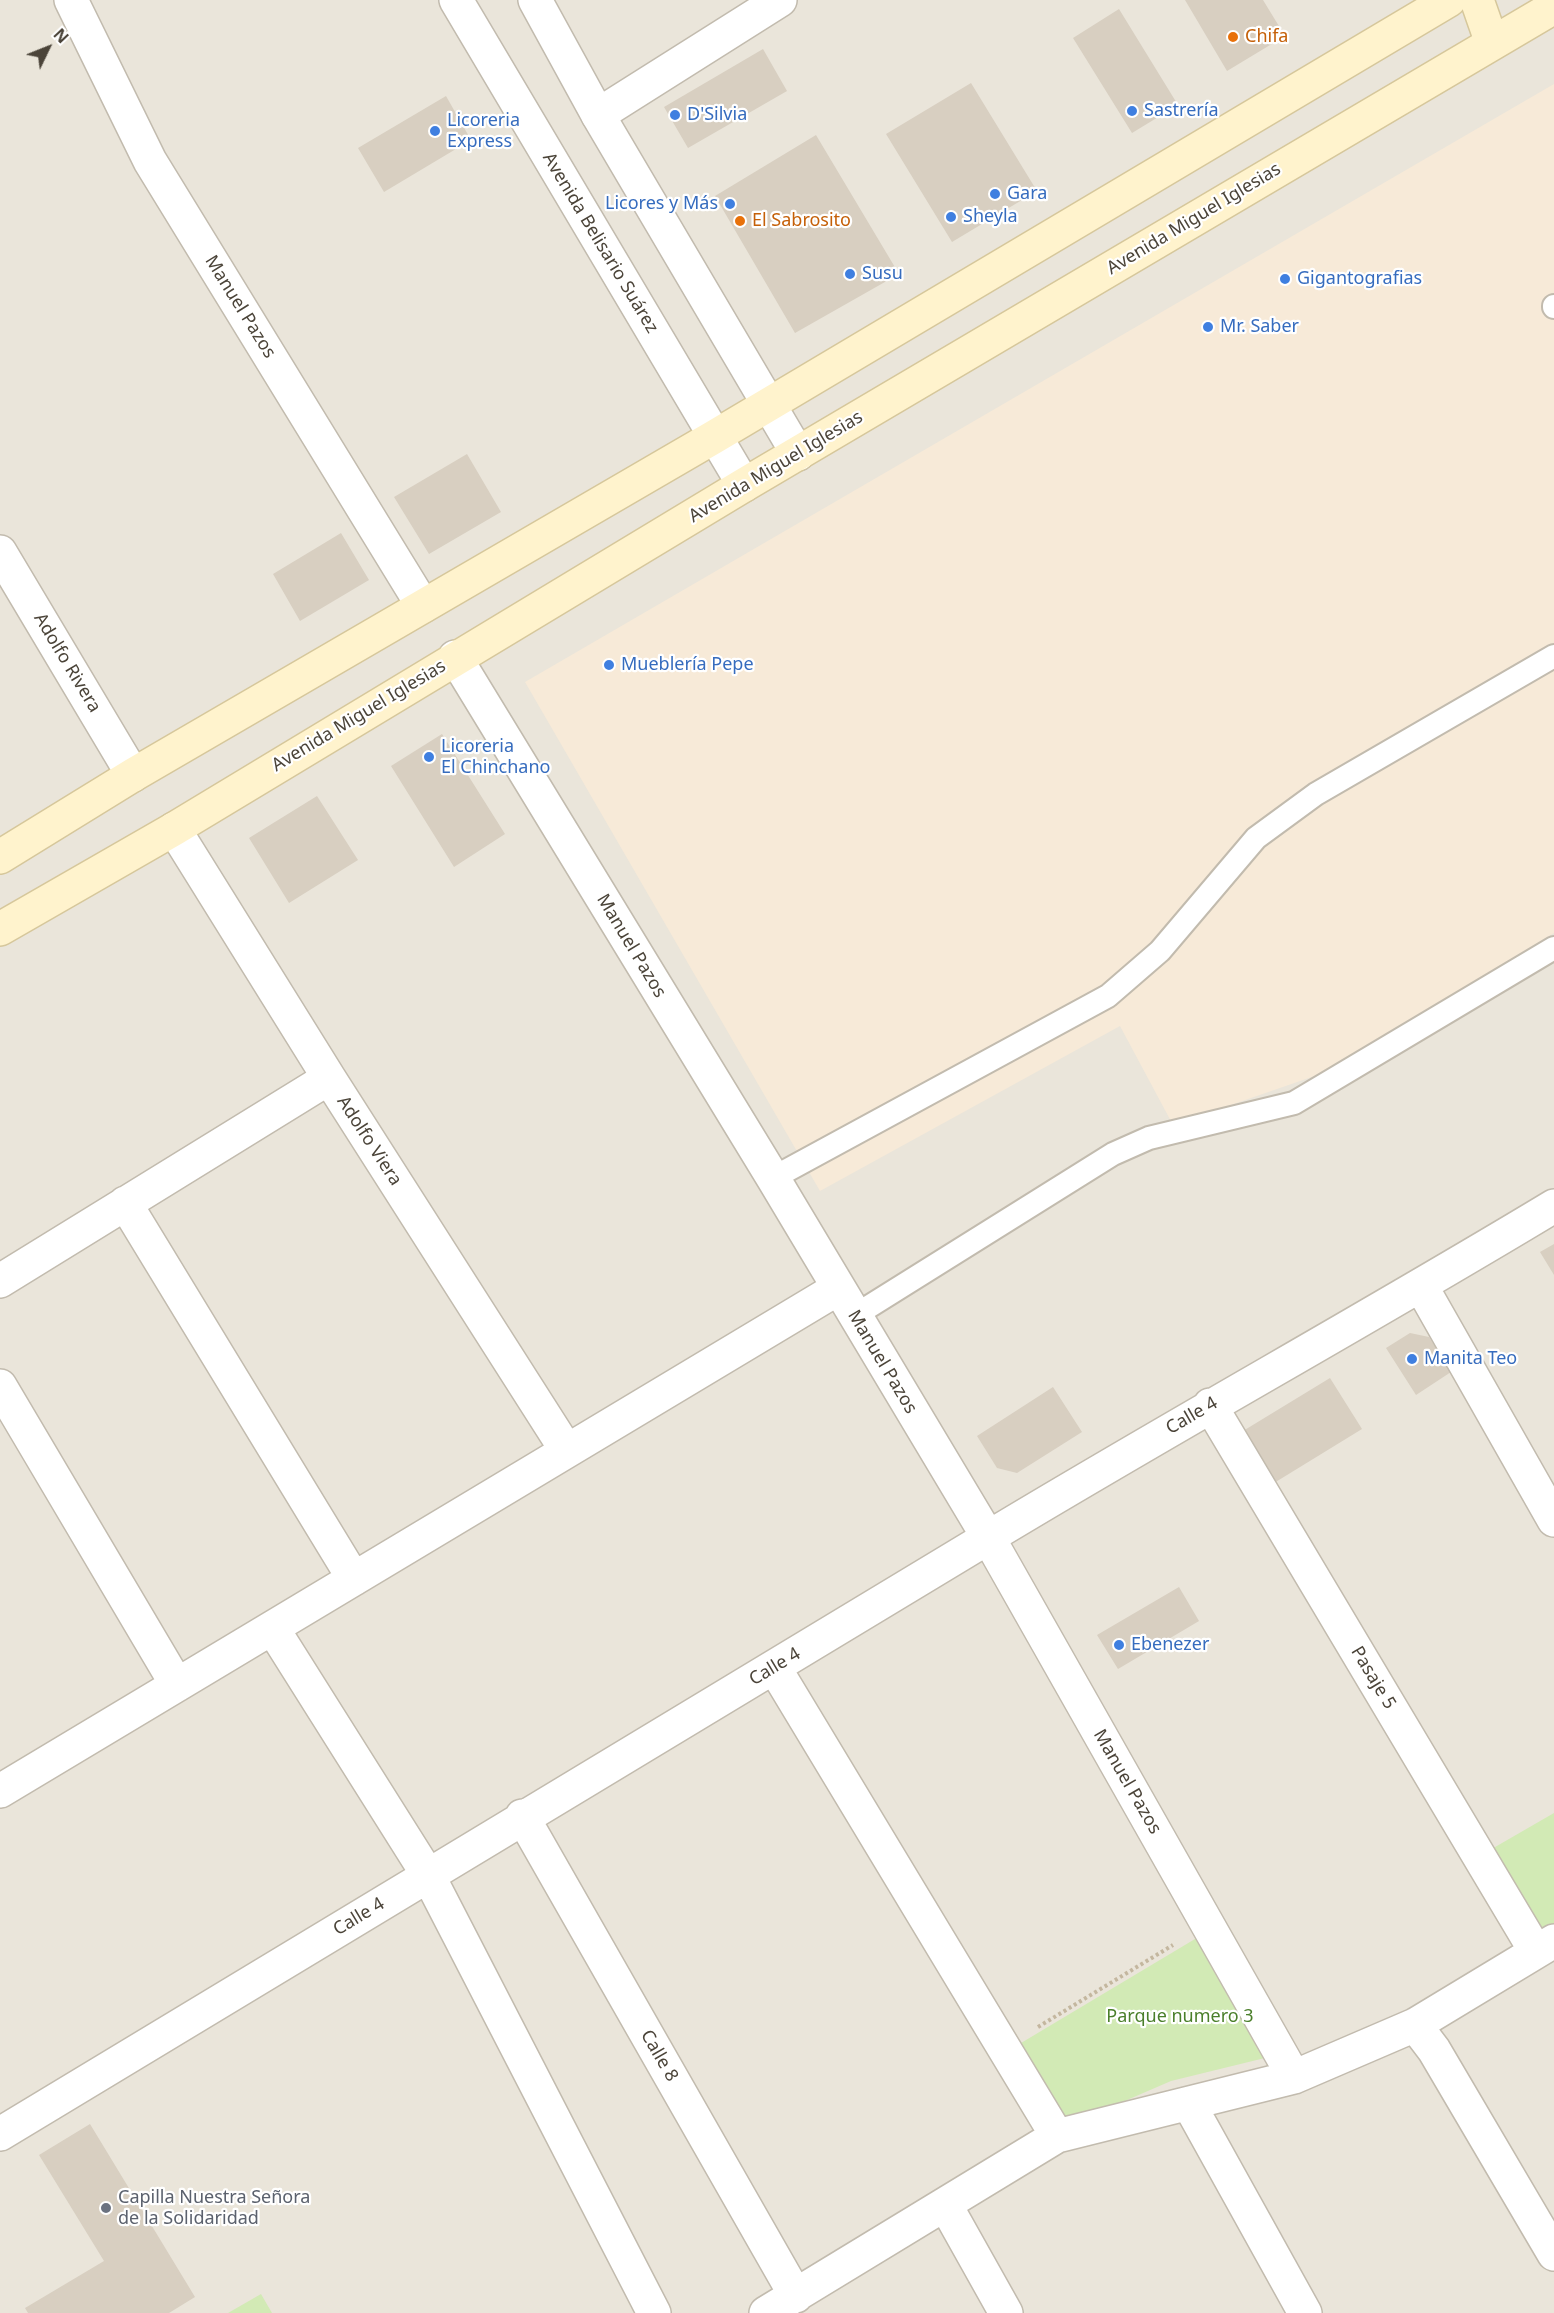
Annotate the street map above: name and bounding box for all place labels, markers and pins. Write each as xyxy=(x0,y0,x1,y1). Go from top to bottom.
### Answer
place label: Chifa xyxy=(1245,26,1288,48)
marker: Chifa xyxy=(1226,30,1240,44)
place label: Sastrería xyxy=(1144,100,1219,122)
place label: D'Silvia xyxy=(687,104,747,126)
marker: Sastrería xyxy=(1125,104,1139,118)
marker: D'Silvia xyxy=(668,108,682,122)
place label: Licoreria Express xyxy=(447,110,520,152)
marker: Licoreria Express xyxy=(428,124,442,138)
place label: Gara xyxy=(1007,183,1047,205)
marker: Gara xyxy=(988,187,1002,201)
place label: Licores y Más xyxy=(605,193,718,215)
marker: Licores y Más xyxy=(723,197,737,211)
place label: Sheyla xyxy=(963,206,1018,228)
place label: El Sabrosito xyxy=(752,210,851,232)
marker: Sheyla xyxy=(944,210,958,224)
marker: El Sabrosito xyxy=(733,214,747,228)
place label: Susu xyxy=(862,263,903,285)
marker: Susu xyxy=(843,267,857,281)
place label: Gigantografias xyxy=(1297,268,1422,290)
marker: Gigantografias xyxy=(1278,272,1292,286)
place label: Mr. Saber xyxy=(1220,316,1299,338)
marker: Mr. Saber xyxy=(1201,320,1215,334)
place label: Mueblería Pepe xyxy=(621,654,754,676)
marker: Mueblería Pepe xyxy=(602,658,616,672)
place label: Licoreria El Chinchano xyxy=(441,736,550,778)
marker: Licoreria El Chinchano xyxy=(422,750,436,764)
place label: Manita Teo xyxy=(1424,1348,1517,1370)
marker: Manita Teo xyxy=(1405,1352,1419,1366)
place label: Ebenezer xyxy=(1131,1634,1209,1656)
marker: Ebenezer xyxy=(1112,1638,1126,1652)
place label: Capilla Nuestra Señora de la Solidaridad xyxy=(118,2187,310,2230)
marker: Capilla Nuestra Señora de la Solidaridad xyxy=(99,2201,113,2215)

